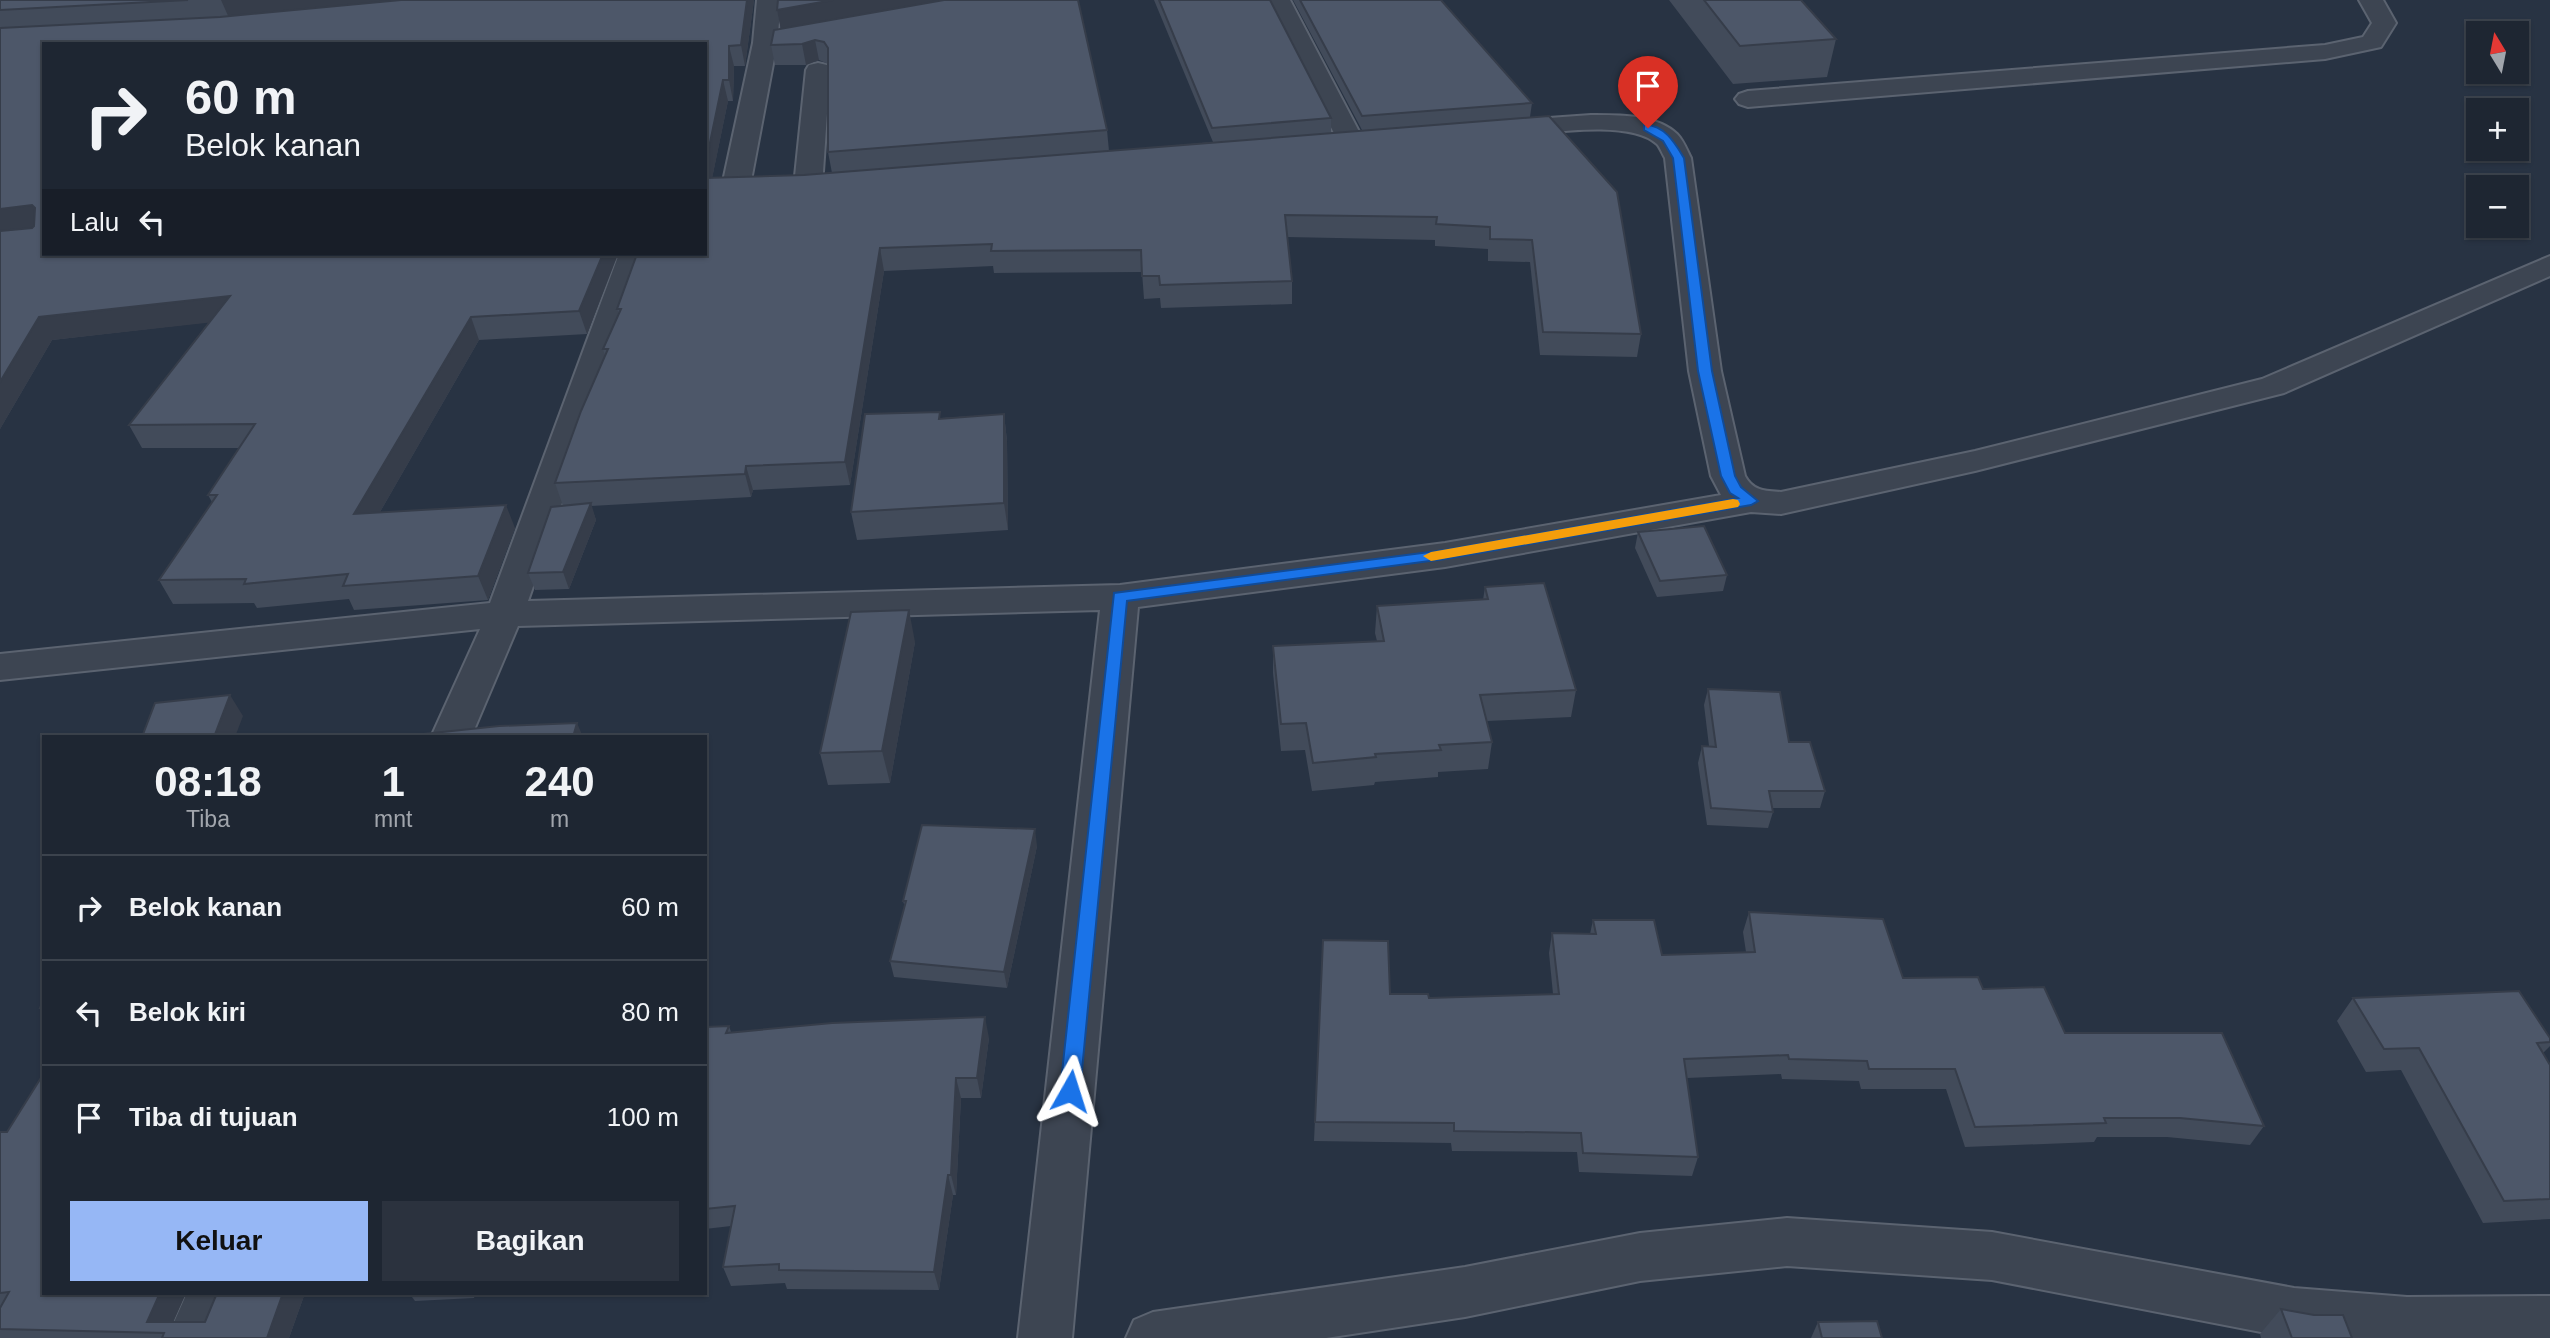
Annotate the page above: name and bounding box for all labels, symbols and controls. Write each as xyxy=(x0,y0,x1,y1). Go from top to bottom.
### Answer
north arrow xyxy=(2466,21,2529,84)
map controls xyxy=(2466,21,2529,238)
pin xyxy=(1618,56,1678,128)
icon: arrive xyxy=(1629,67,1667,105)
icon: right xyxy=(70,70,161,161)
text: 60 m xyxy=(185,70,297,124)
button: + xyxy=(2466,98,2529,161)
text: Belok kanan xyxy=(185,127,361,163)
button: − xyxy=(2466,175,2529,238)
icon: left xyxy=(133,203,171,241)
text: Lalu xyxy=(70,207,119,237)
text: 08:18 xyxy=(154,758,262,805)
text: 1 xyxy=(381,758,405,805)
text: 240 xyxy=(525,758,595,805)
text: Tiba xyxy=(186,806,230,832)
text: mnt xyxy=(374,806,412,832)
text: m xyxy=(550,806,569,832)
icon: right xyxy=(70,889,108,927)
text: Belok kanan xyxy=(129,892,282,922)
text: 60 m xyxy=(621,892,679,922)
icon: left xyxy=(70,994,108,1032)
text: Belok kiri xyxy=(129,997,246,1027)
text: 80 m xyxy=(621,997,679,1027)
position arrow xyxy=(1033,1054,1107,1128)
icon: arrive xyxy=(70,1099,108,1137)
text: Tiba di tujuan xyxy=(129,1102,298,1132)
text: 100 m xyxy=(607,1102,679,1132)
button: Keluar xyxy=(70,1201,368,1281)
button: Bagikan xyxy=(382,1201,679,1281)

